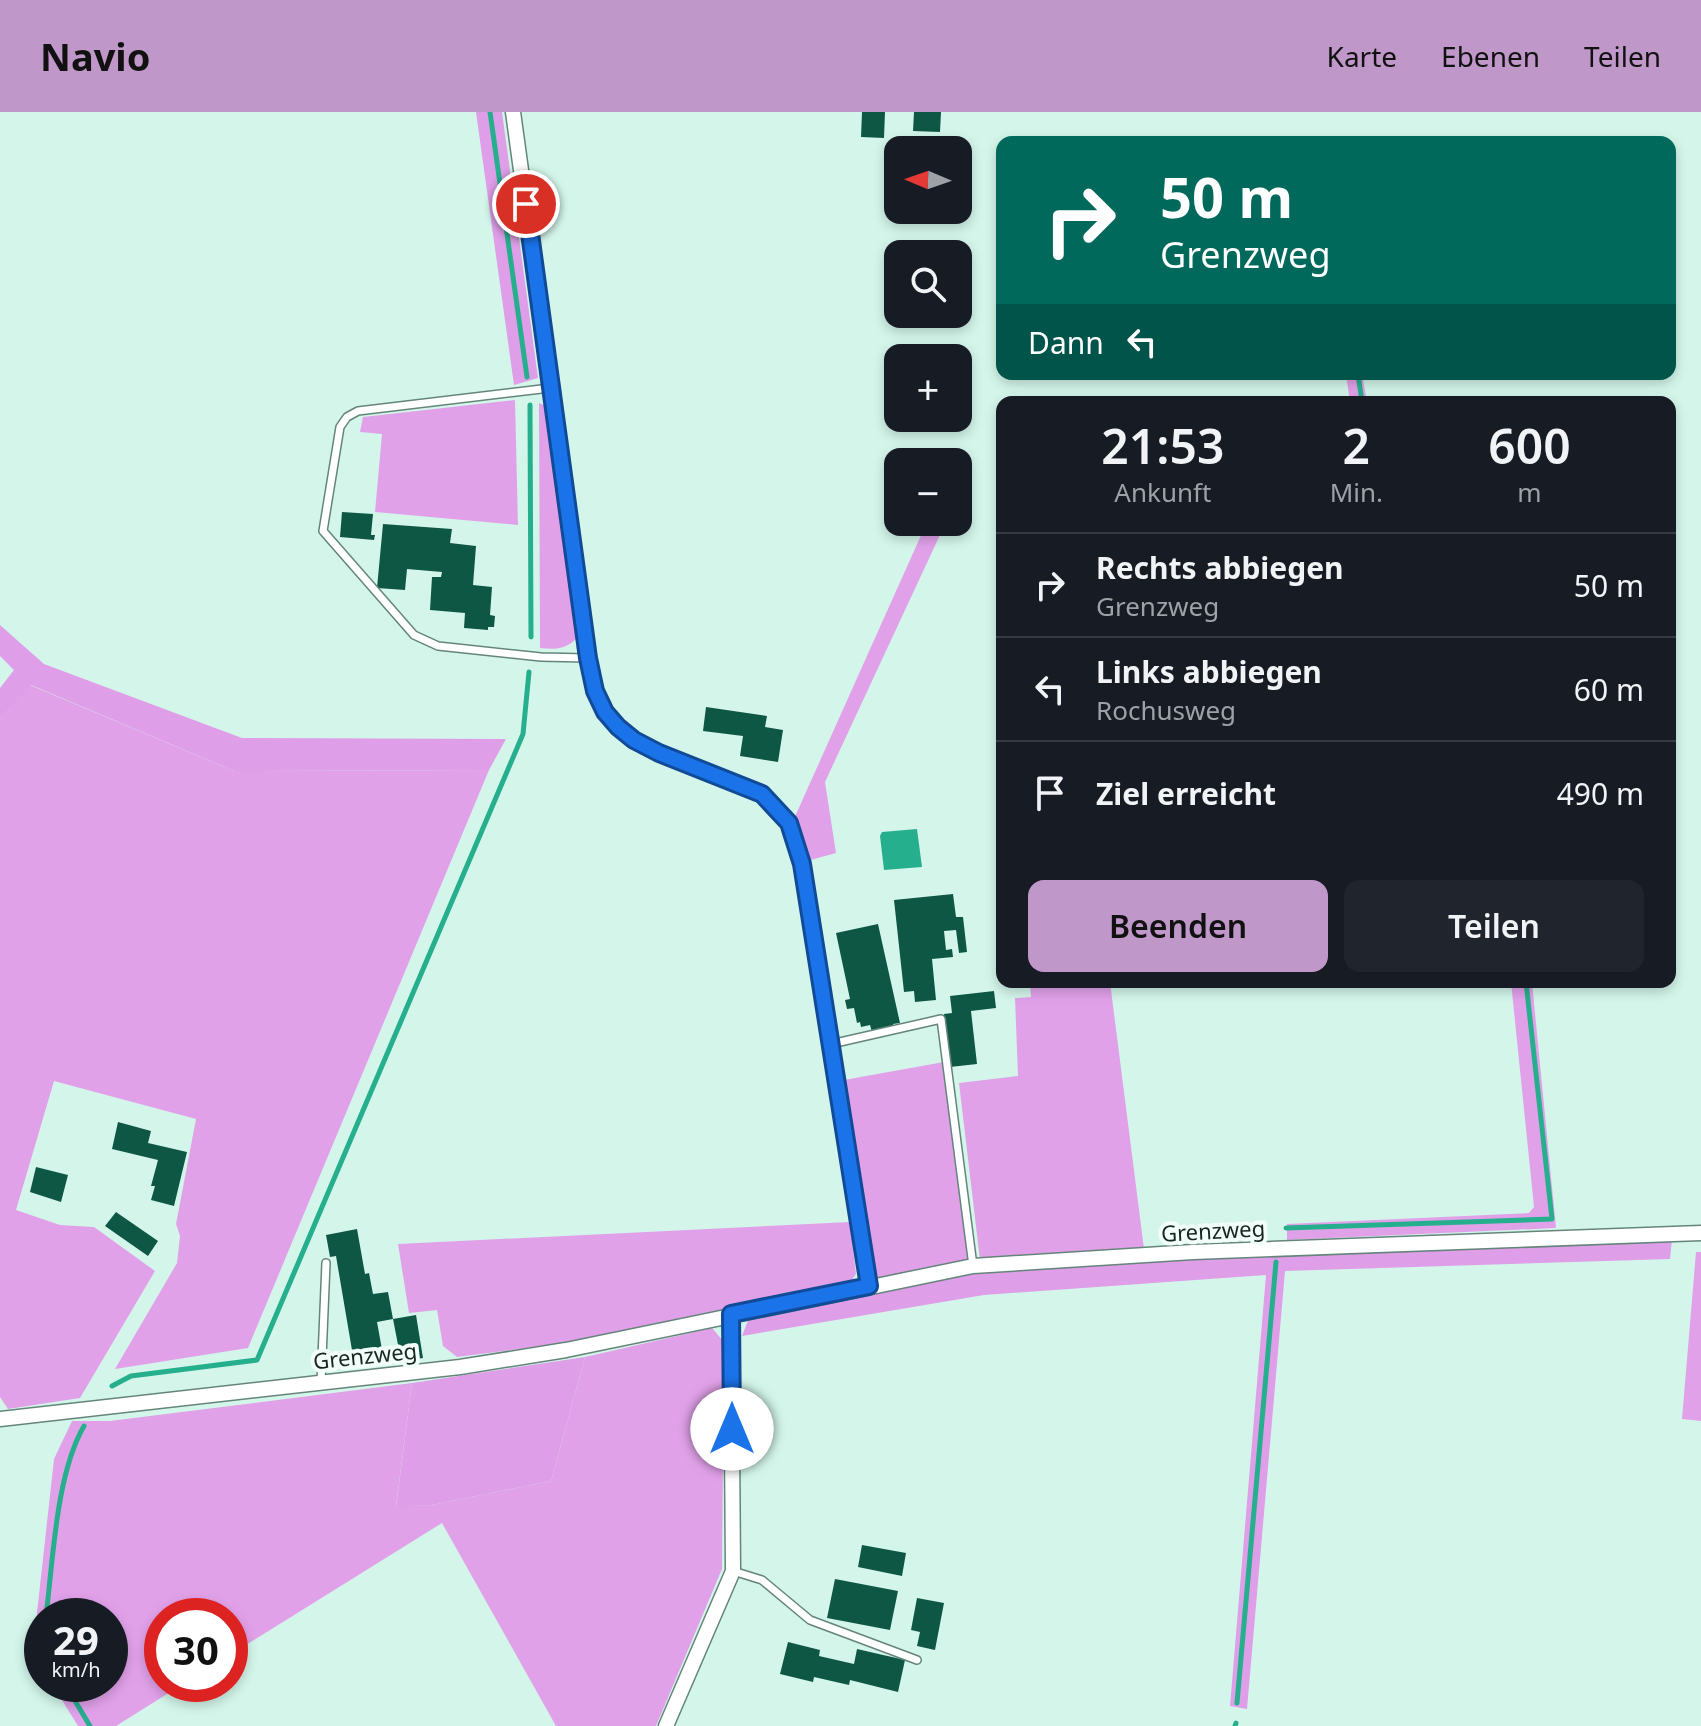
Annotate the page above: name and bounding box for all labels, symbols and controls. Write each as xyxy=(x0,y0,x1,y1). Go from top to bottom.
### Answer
text: Navio xyxy=(40,30,150,82)
text: Karte xyxy=(1327,37,1397,75)
text: Ebenen xyxy=(1441,37,1540,75)
text: Teilen xyxy=(1584,37,1661,75)
north arrow xyxy=(884,136,972,224)
map controls xyxy=(884,136,972,536)
text: 50 m xyxy=(1160,158,1293,234)
icon: right xyxy=(1028,168,1132,272)
pin xyxy=(492,170,560,238)
icon: arrive xyxy=(504,182,548,226)
text: Grenzweg xyxy=(1160,230,1331,279)
button: search xyxy=(884,240,972,328)
icon: left xyxy=(1120,320,1164,364)
text: Dann xyxy=(1028,322,1104,363)
button: + xyxy=(884,344,972,432)
text: 21:53 xyxy=(1101,413,1224,478)
text: 2 xyxy=(1343,413,1370,478)
text: 600 xyxy=(1488,413,1571,478)
button: − xyxy=(884,448,972,536)
text: Ankunft xyxy=(1114,474,1211,510)
text: Min. xyxy=(1330,474,1383,510)
text: m xyxy=(1517,474,1542,510)
text: Rechts abbiegen xyxy=(1096,547,1344,588)
icon: right xyxy=(1028,563,1072,607)
text: 50 m xyxy=(1574,565,1644,606)
text: Grenzweg xyxy=(1096,588,1219,624)
text: Links abbiegen xyxy=(1096,651,1322,692)
icon: left xyxy=(1028,667,1072,711)
text: 60 m xyxy=(1574,669,1644,710)
text: Rochusweg xyxy=(1096,692,1236,728)
icon: arrive xyxy=(1028,771,1072,815)
text: Ziel erreicht xyxy=(1096,773,1276,814)
text: 490 m xyxy=(1557,773,1644,814)
button: Beenden xyxy=(1028,880,1328,972)
button: Teilen xyxy=(1344,880,1644,972)
street label: Grenzweg xyxy=(1160,1212,1266,1248)
street label: Grenzweg xyxy=(312,1335,418,1375)
position arrow xyxy=(690,1387,774,1471)
speed limit sign: 30 xyxy=(144,1598,248,1702)
text: 29 xyxy=(53,1612,99,1667)
text: km/h xyxy=(51,1656,101,1683)

